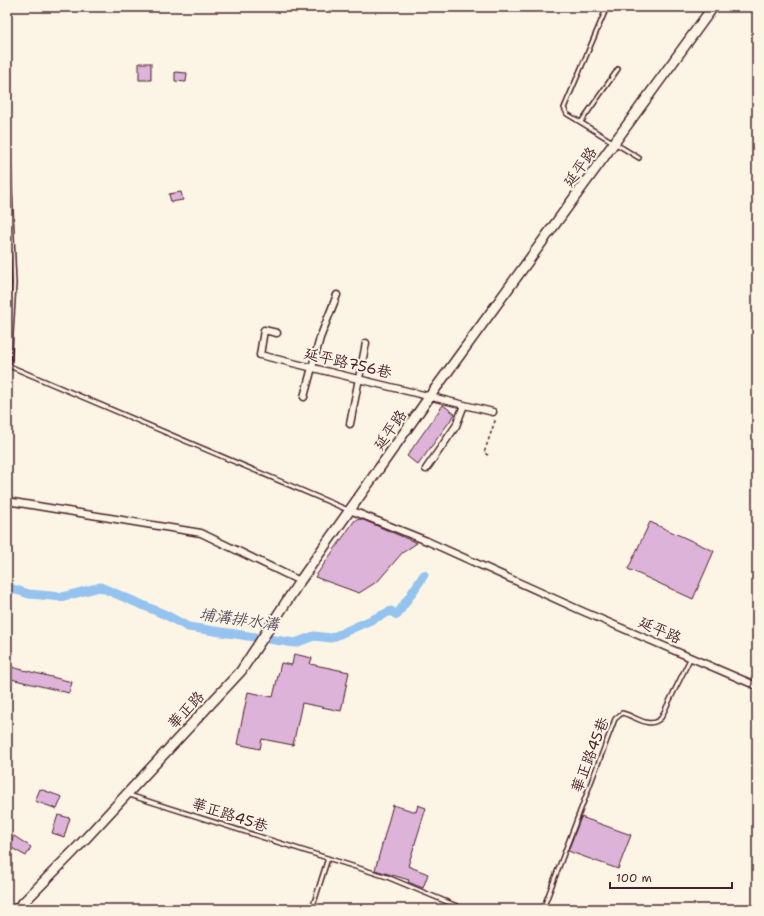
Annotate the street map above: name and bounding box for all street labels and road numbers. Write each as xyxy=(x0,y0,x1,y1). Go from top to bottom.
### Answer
street label: 延平路 xyxy=(559,143,601,191)
street label: 延平路756巷 xyxy=(302,343,394,383)
street label: 延平路 xyxy=(369,406,411,454)
street label: 延平路 xyxy=(635,612,685,648)
street label: 華正路 xyxy=(163,687,209,733)
street label: 華正路45巷 xyxy=(566,714,614,796)
street label: 華正路45巷 xyxy=(189,793,271,837)

